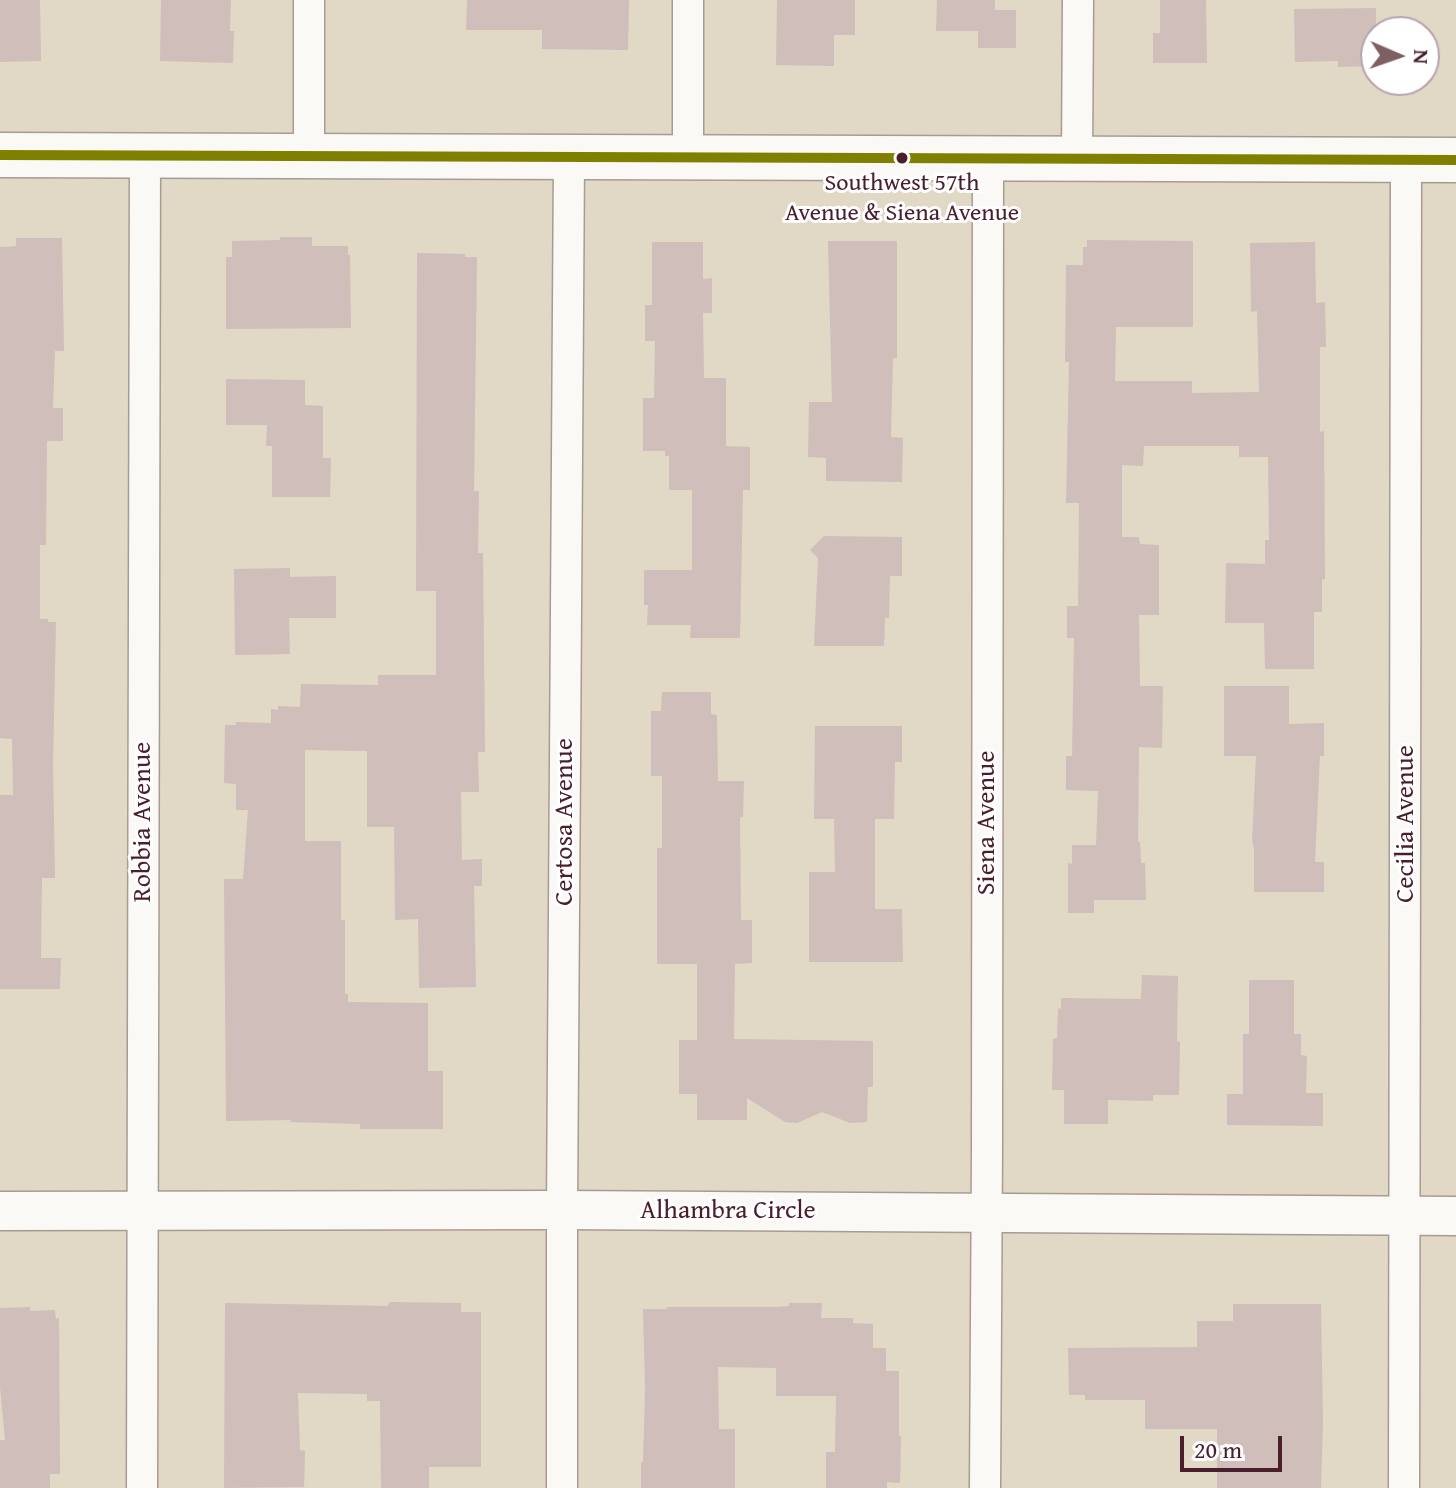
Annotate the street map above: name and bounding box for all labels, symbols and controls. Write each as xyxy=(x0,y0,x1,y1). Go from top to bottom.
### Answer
north arrow xyxy=(1360,16,1440,96)
text: N xyxy=(1406,49,1438,65)
marker: Southwest 57th Avenue & Siena Avenue xyxy=(894,150,910,166)
place label: Southwest 57th Avenue & Siena Avenue xyxy=(785,170,1019,226)
street label: Certosa Avenue xyxy=(549,738,581,906)
street label: Robbia Avenue xyxy=(127,742,159,902)
street label: Cecilia Avenue xyxy=(1390,745,1422,903)
street label: Siena Avenue xyxy=(971,751,1003,895)
street label: Alhambra Circle xyxy=(640,1195,816,1227)
scale bar xyxy=(1184,1420,1286,1470)
text: 20 m xyxy=(1194,1432,1242,1467)

